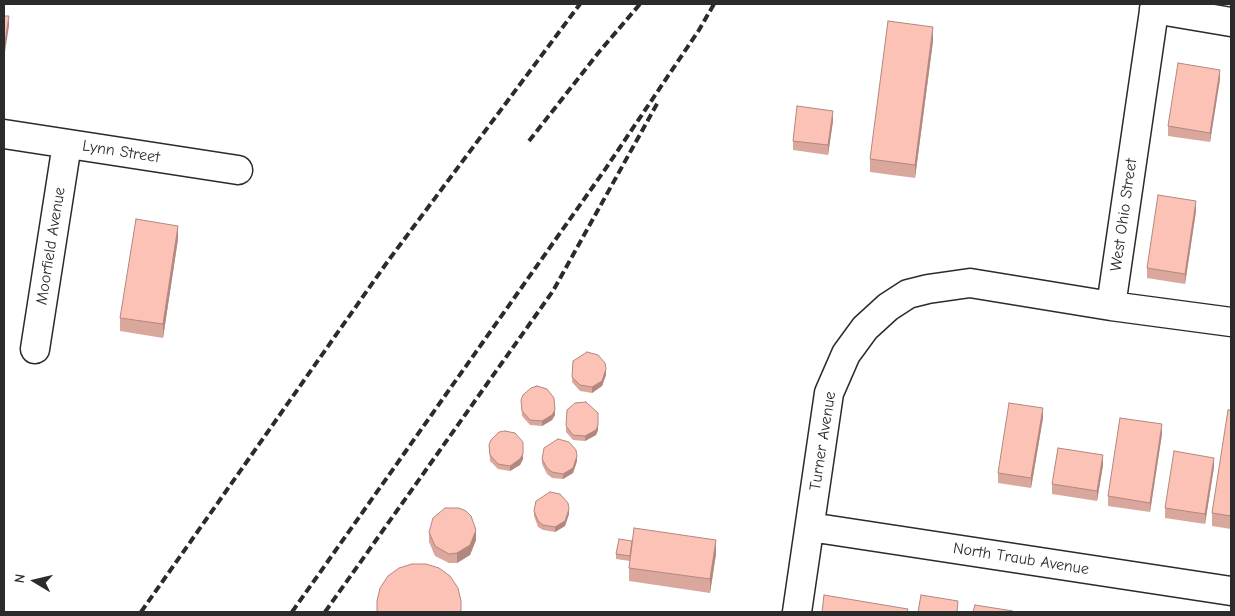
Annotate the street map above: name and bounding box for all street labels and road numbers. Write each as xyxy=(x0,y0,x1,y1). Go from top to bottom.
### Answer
street label: Lynn Street xyxy=(81,136,161,168)
street label: West Ohio Street xyxy=(1107,157,1141,273)
street label: Moorfield Avenue xyxy=(32,186,70,306)
street label: Turner Avenue xyxy=(806,390,840,492)
street label: North Traub Avenue xyxy=(952,539,1090,579)

